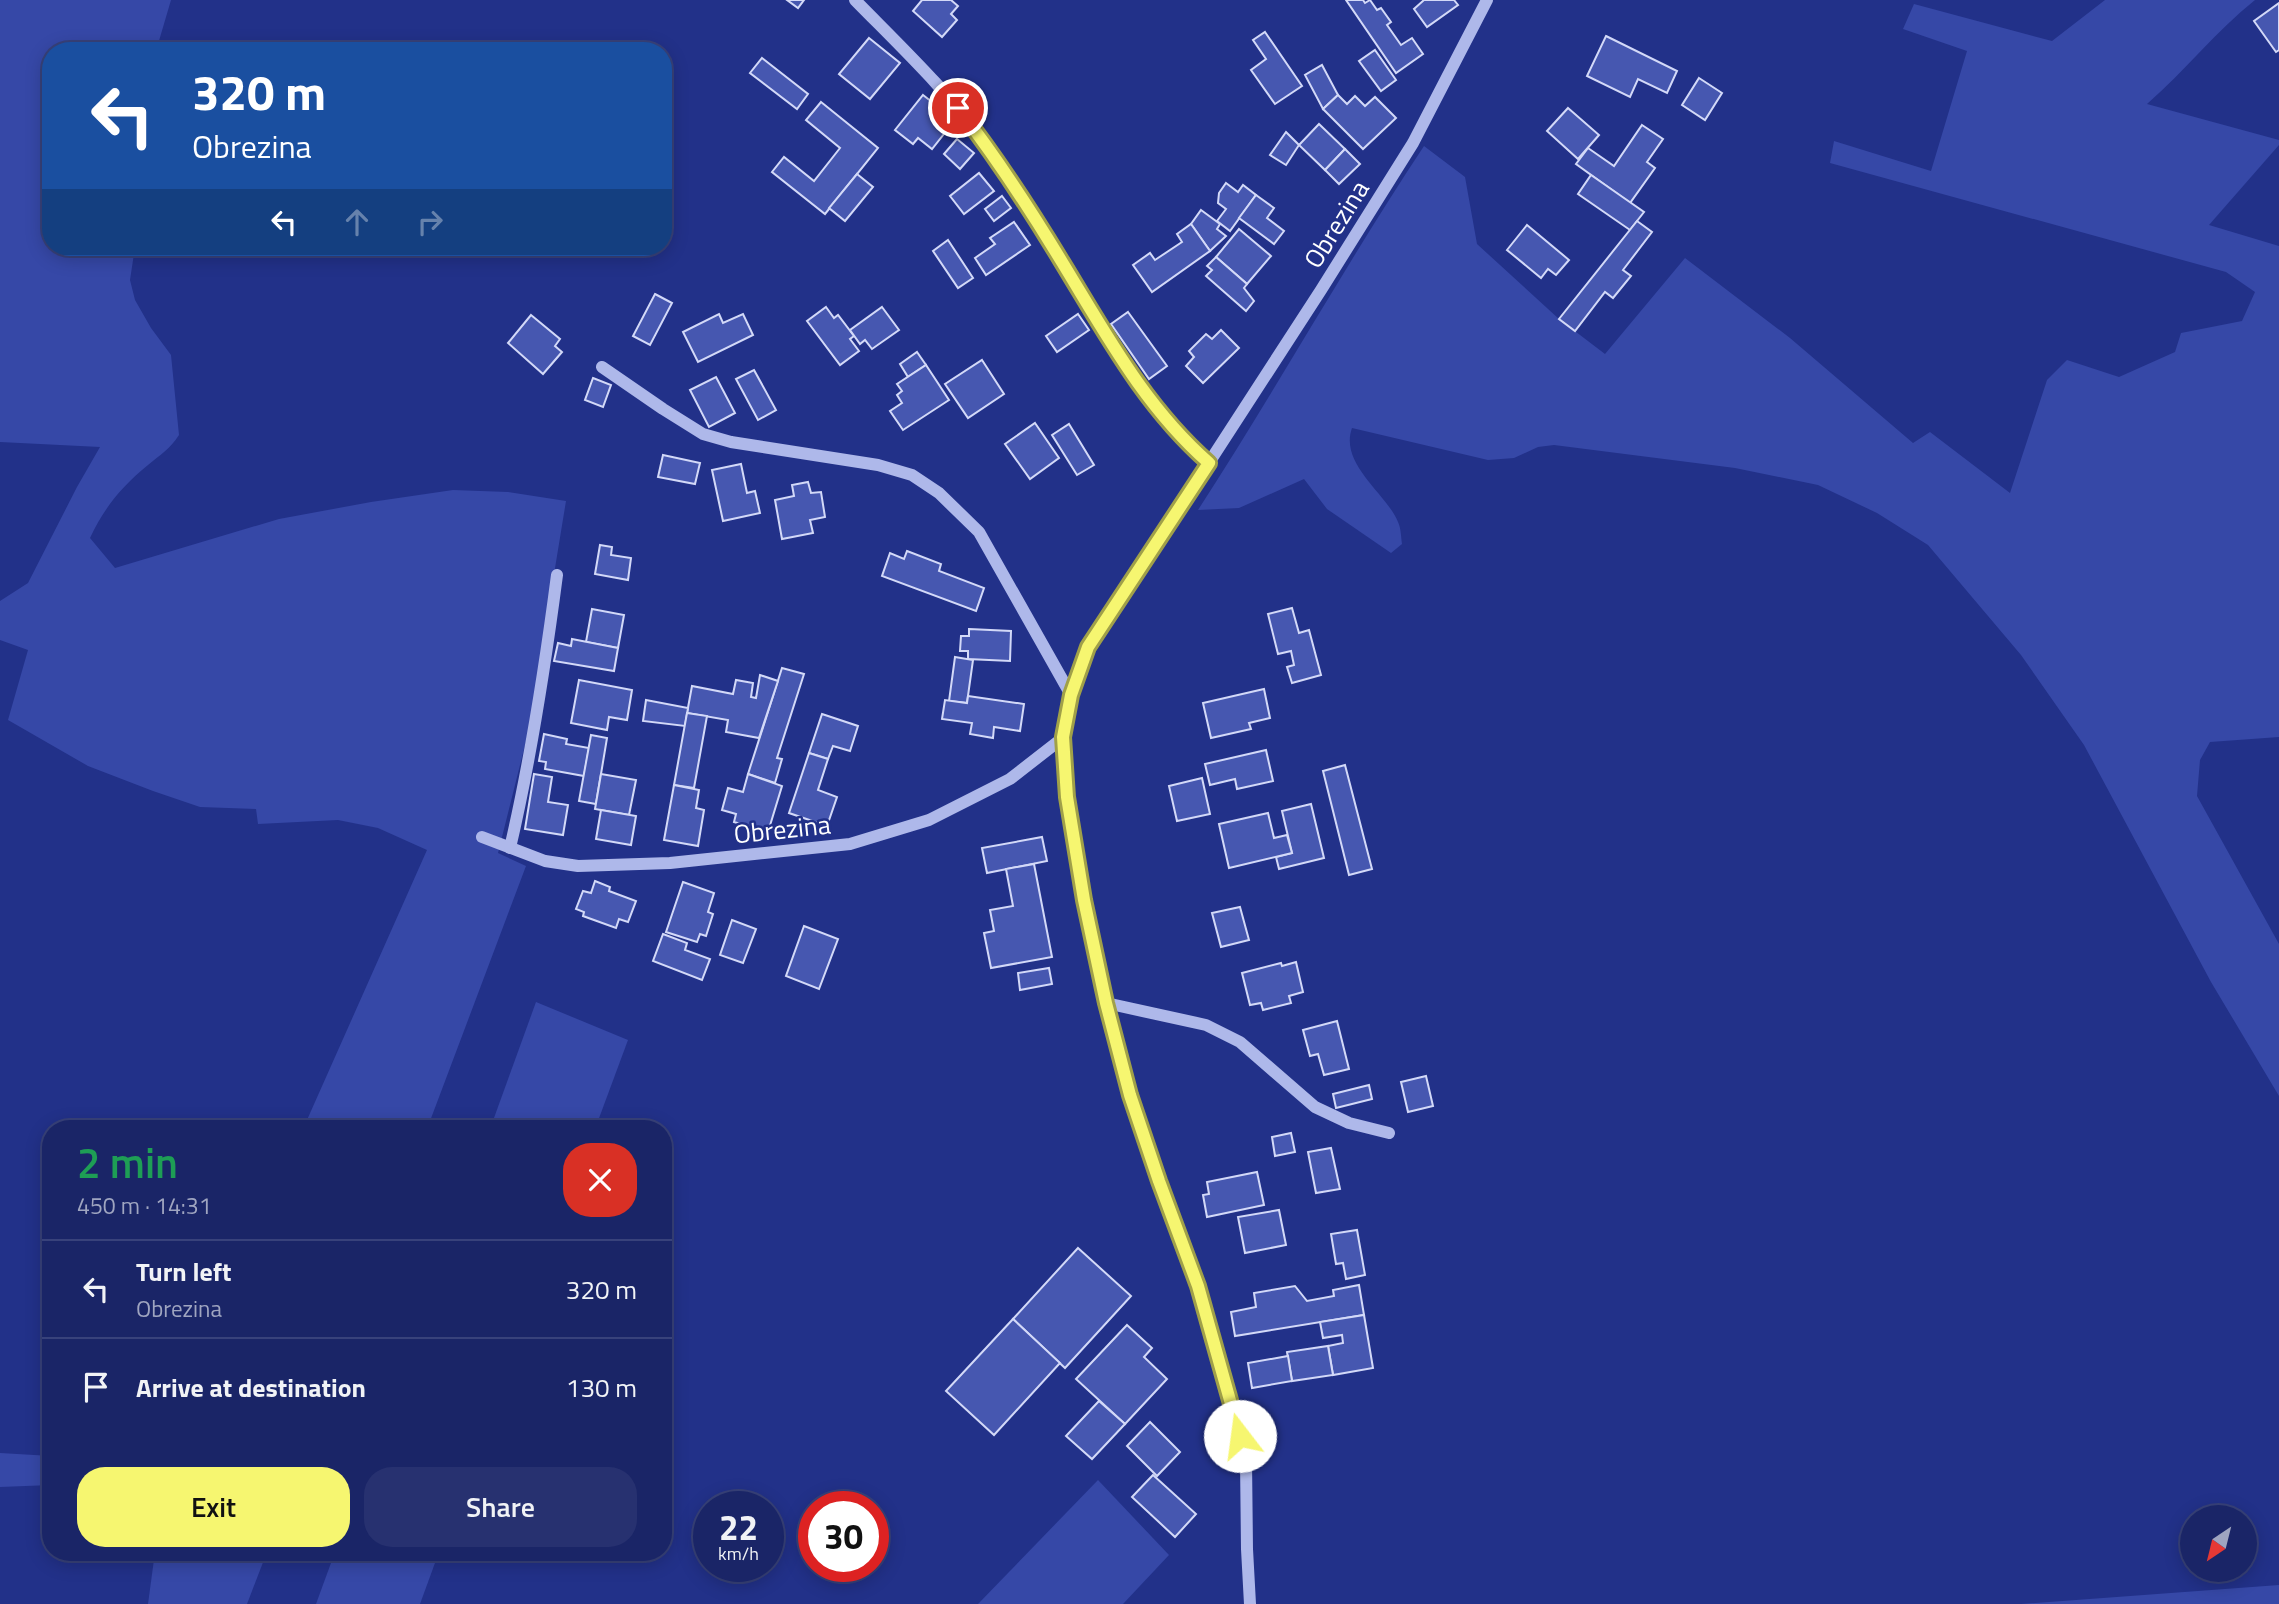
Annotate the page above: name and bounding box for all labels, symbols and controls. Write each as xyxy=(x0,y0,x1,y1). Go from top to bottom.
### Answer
text: 320 m xyxy=(192,54,326,129)
icon: left xyxy=(77,70,168,161)
pin xyxy=(928,78,988,138)
icon: arrive xyxy=(939,89,977,127)
text: Obrezina xyxy=(192,122,312,170)
street label: Obrezina xyxy=(1294,172,1378,276)
icon: left xyxy=(265,203,303,241)
icon: ahead xyxy=(338,203,376,241)
icon: right xyxy=(411,203,449,241)
street label: Obrezina xyxy=(732,805,832,853)
text: 2 min xyxy=(77,1130,178,1194)
button: close xyxy=(563,1143,637,1217)
text: 450 m · 14:31 xyxy=(77,1188,212,1223)
text: Turn left xyxy=(136,1252,231,1291)
icon: left xyxy=(77,1270,115,1308)
text: 320 m xyxy=(566,1270,637,1309)
text: Obrezina xyxy=(136,1291,222,1326)
icon: arrive xyxy=(77,1368,115,1406)
text: Arrive at destination xyxy=(136,1368,366,1407)
text: 130 m xyxy=(566,1368,637,1407)
position arrow xyxy=(1203,1399,1277,1473)
button: Exit xyxy=(77,1467,350,1547)
button: Share xyxy=(364,1467,637,1547)
speed limit sign: 30 xyxy=(798,1491,889,1582)
text: 22 xyxy=(719,1500,758,1554)
north arrow xyxy=(2180,1505,2258,1582)
map controls xyxy=(2180,1505,2257,1582)
text: km/h xyxy=(718,1540,759,1567)

